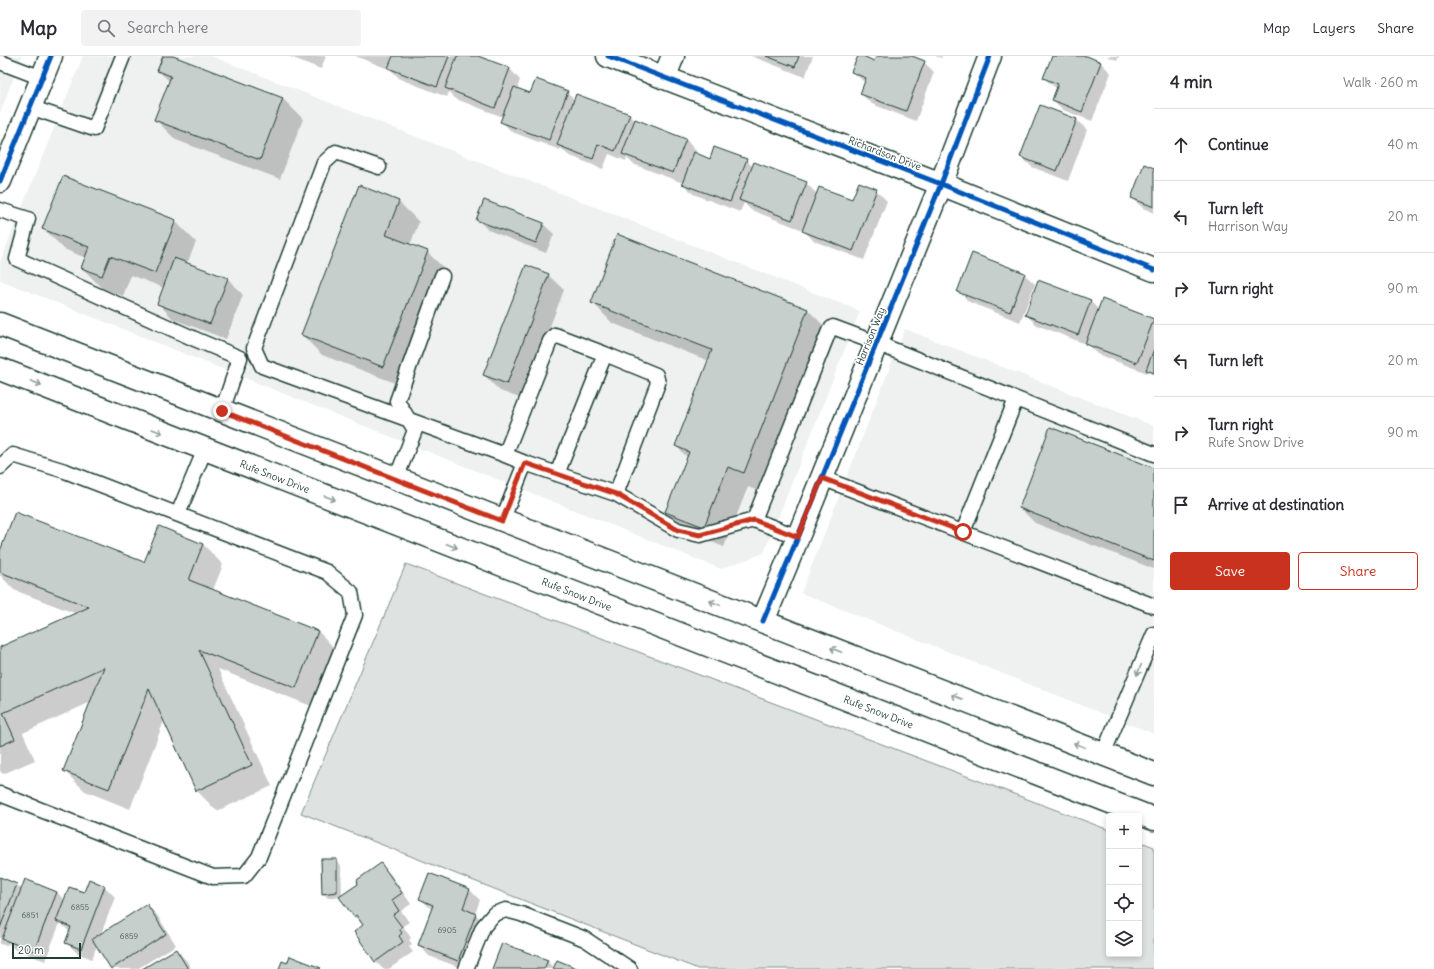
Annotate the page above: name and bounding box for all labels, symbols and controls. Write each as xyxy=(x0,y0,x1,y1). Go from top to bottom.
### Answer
search box xyxy=(81,10,361,46)
text: Map xyxy=(20,16,57,40)
icon: search xyxy=(95,17,117,39)
text: Search here xyxy=(127,18,208,37)
text: Map xyxy=(1263,19,1290,37)
text: Layers xyxy=(1312,19,1355,37)
text: Share xyxy=(1377,19,1414,37)
text: 4 min xyxy=(1170,71,1212,93)
text: Walk · 260 m xyxy=(1343,74,1418,91)
street label: Richardson Drive xyxy=(847,134,923,173)
icon: ahead xyxy=(1170,134,1192,156)
text: Continue xyxy=(1208,135,1269,154)
text: 40 m xyxy=(1387,136,1418,153)
text: Turn left xyxy=(1208,199,1263,218)
icon: left xyxy=(1170,206,1192,228)
text: 20 m xyxy=(1388,208,1418,225)
text: Harrison Way xyxy=(1208,218,1288,235)
icon: right xyxy=(1170,278,1192,300)
text: Turn right xyxy=(1208,279,1273,298)
text: 90 m xyxy=(1387,280,1418,297)
street label: Harrison Way xyxy=(853,305,888,367)
icon: left xyxy=(1170,350,1192,372)
text: Turn left xyxy=(1208,351,1263,370)
text: 20 m xyxy=(1388,352,1418,369)
one-way arrow xyxy=(30,380,42,387)
route end xyxy=(213,402,231,420)
text: Turn right xyxy=(1208,415,1273,434)
icon: right xyxy=(1170,422,1192,444)
text: 90 m xyxy=(1387,424,1418,441)
one-way arrow xyxy=(151,427,163,435)
text: Rufe Snow Drive xyxy=(1208,434,1304,451)
street label: Rufe Snow Drive xyxy=(238,457,311,496)
icon: arrive xyxy=(1170,494,1192,516)
one-way arrow xyxy=(324,495,336,503)
text: Arrive at destination xyxy=(1208,495,1344,514)
route start xyxy=(954,523,972,541)
one-way arrow xyxy=(445,542,457,550)
button: Save xyxy=(1170,552,1290,590)
button: Share xyxy=(1298,552,1418,590)
street label: Rufe Snow Drive xyxy=(540,575,613,614)
one-way arrow xyxy=(710,599,722,606)
one-way arrow xyxy=(831,646,843,654)
one-way arrow xyxy=(1135,664,1142,676)
street label: Rufe Snow Drive xyxy=(842,693,915,732)
one-way arrow xyxy=(952,693,964,701)
one-way arrow xyxy=(1073,740,1085,748)
map controls xyxy=(1106,813,1142,957)
button: + xyxy=(1106,813,1142,849)
button: − xyxy=(1106,849,1142,885)
button: locate xyxy=(1106,885,1142,921)
house number: 6855 xyxy=(71,902,90,912)
house number: 6851 xyxy=(22,910,39,920)
button: layers xyxy=(1106,921,1142,957)
house number: 6905 xyxy=(437,925,457,935)
house number: 6859 xyxy=(120,931,139,941)
scale bar xyxy=(12,941,81,960)
text: 20 m xyxy=(18,943,44,957)

